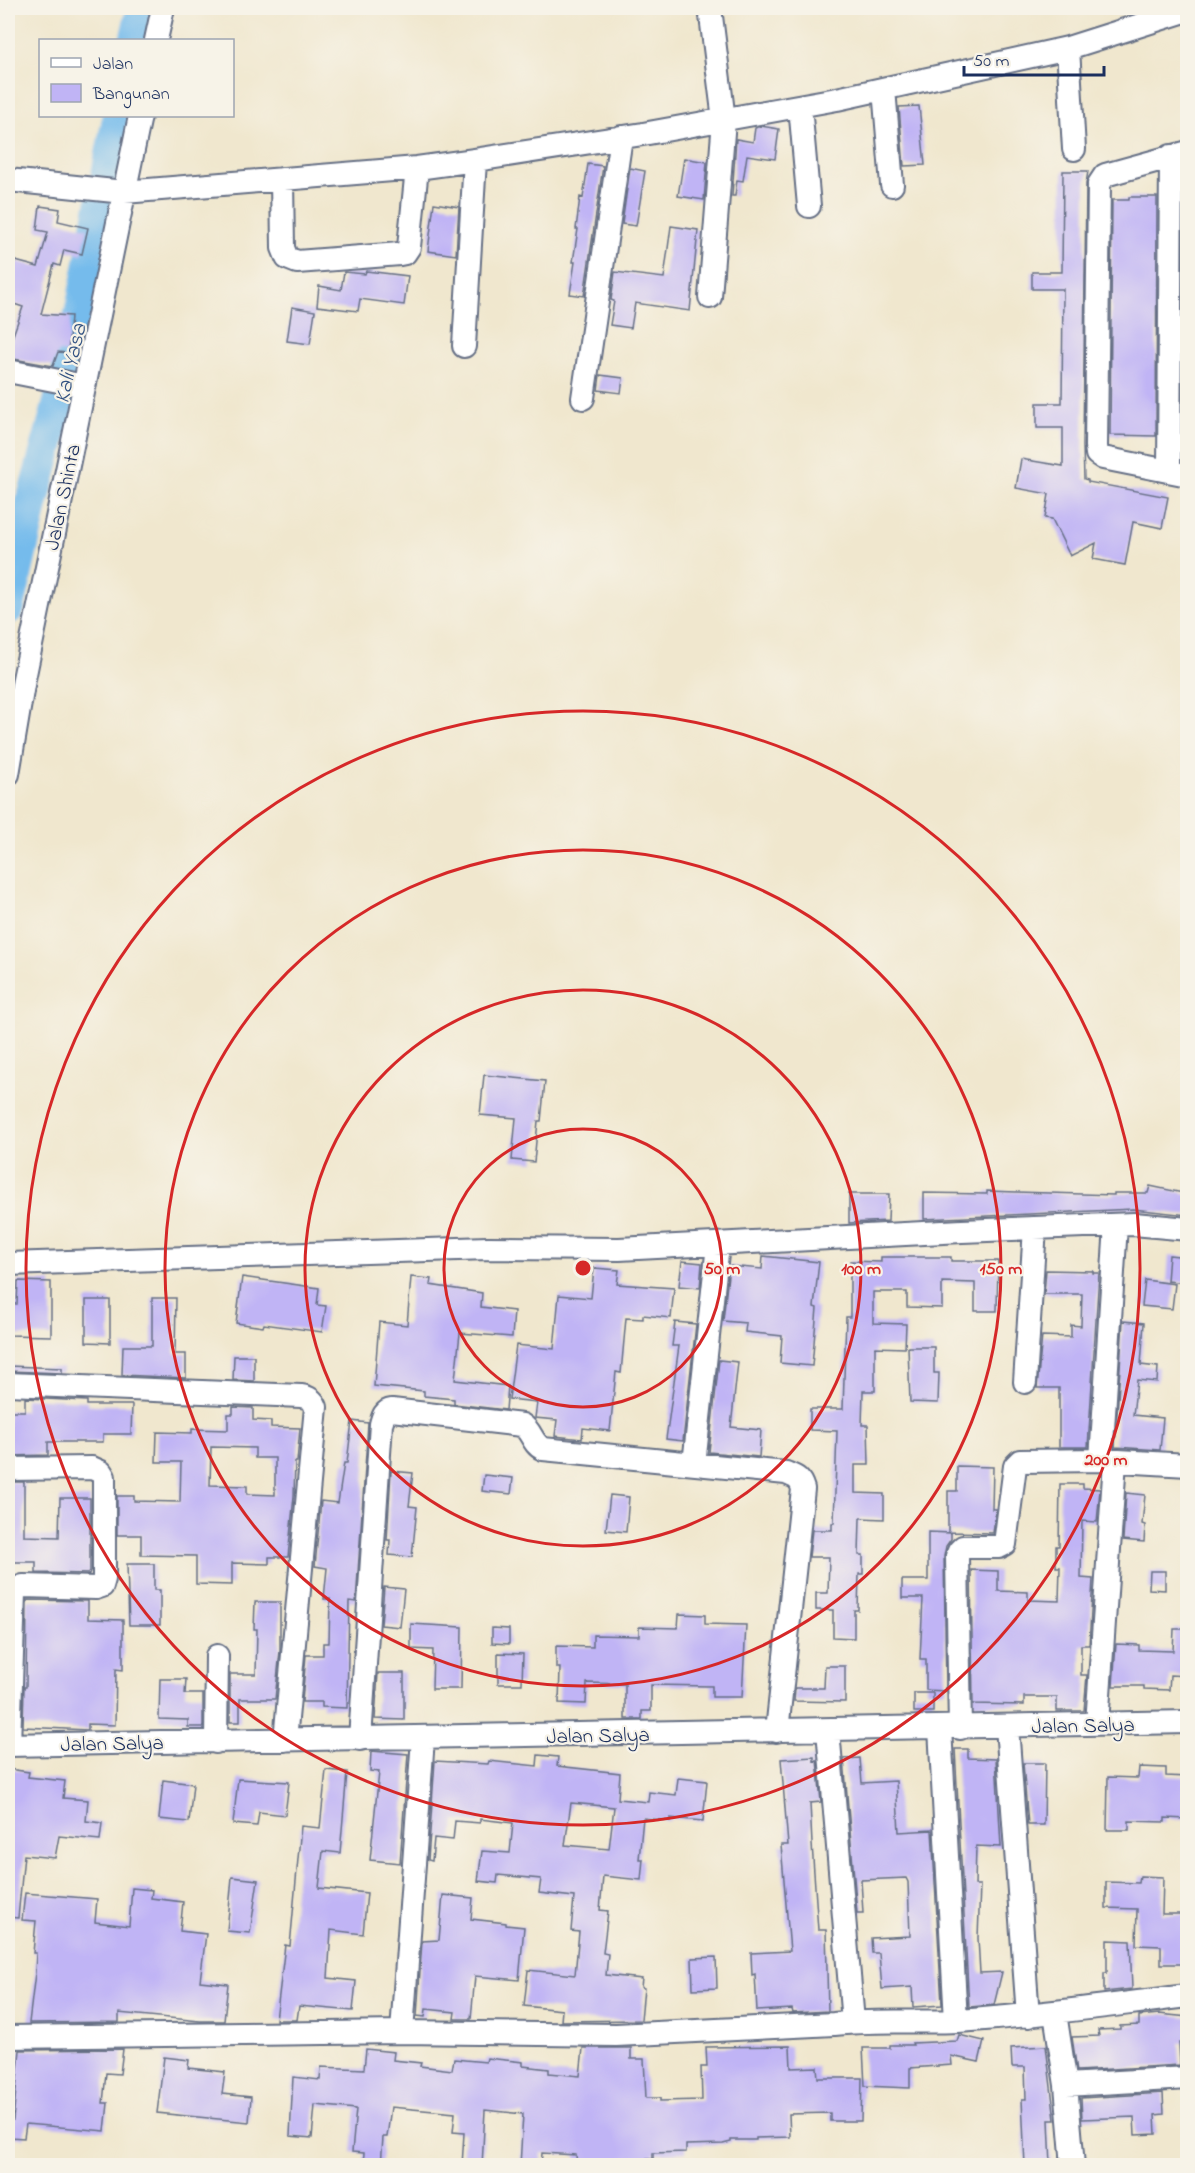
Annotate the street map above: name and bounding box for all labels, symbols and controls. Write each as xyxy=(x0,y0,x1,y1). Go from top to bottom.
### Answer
legend xyxy=(39,39,234,117)
scale bar xyxy=(964,39,1104,77)
text: 50 m xyxy=(973,49,1010,75)
text: Jalan xyxy=(93,52,133,78)
text: Bangunan xyxy=(92,82,170,109)
water label: Kali Yasa xyxy=(47,320,97,407)
street label: Jalan Shinta xyxy=(38,441,90,553)
text: 50 m xyxy=(704,1257,740,1283)
text: 100 m xyxy=(841,1257,881,1283)
text: 150 m xyxy=(980,1257,1022,1283)
centre of rings xyxy=(573,1258,593,1278)
text: 200 m xyxy=(1084,1448,1128,1474)
street label: Jalan Salya xyxy=(1031,1711,1135,1745)
street label: Jalan Salya xyxy=(546,1721,650,1755)
street label: Jalan Salya xyxy=(60,1729,164,1763)

